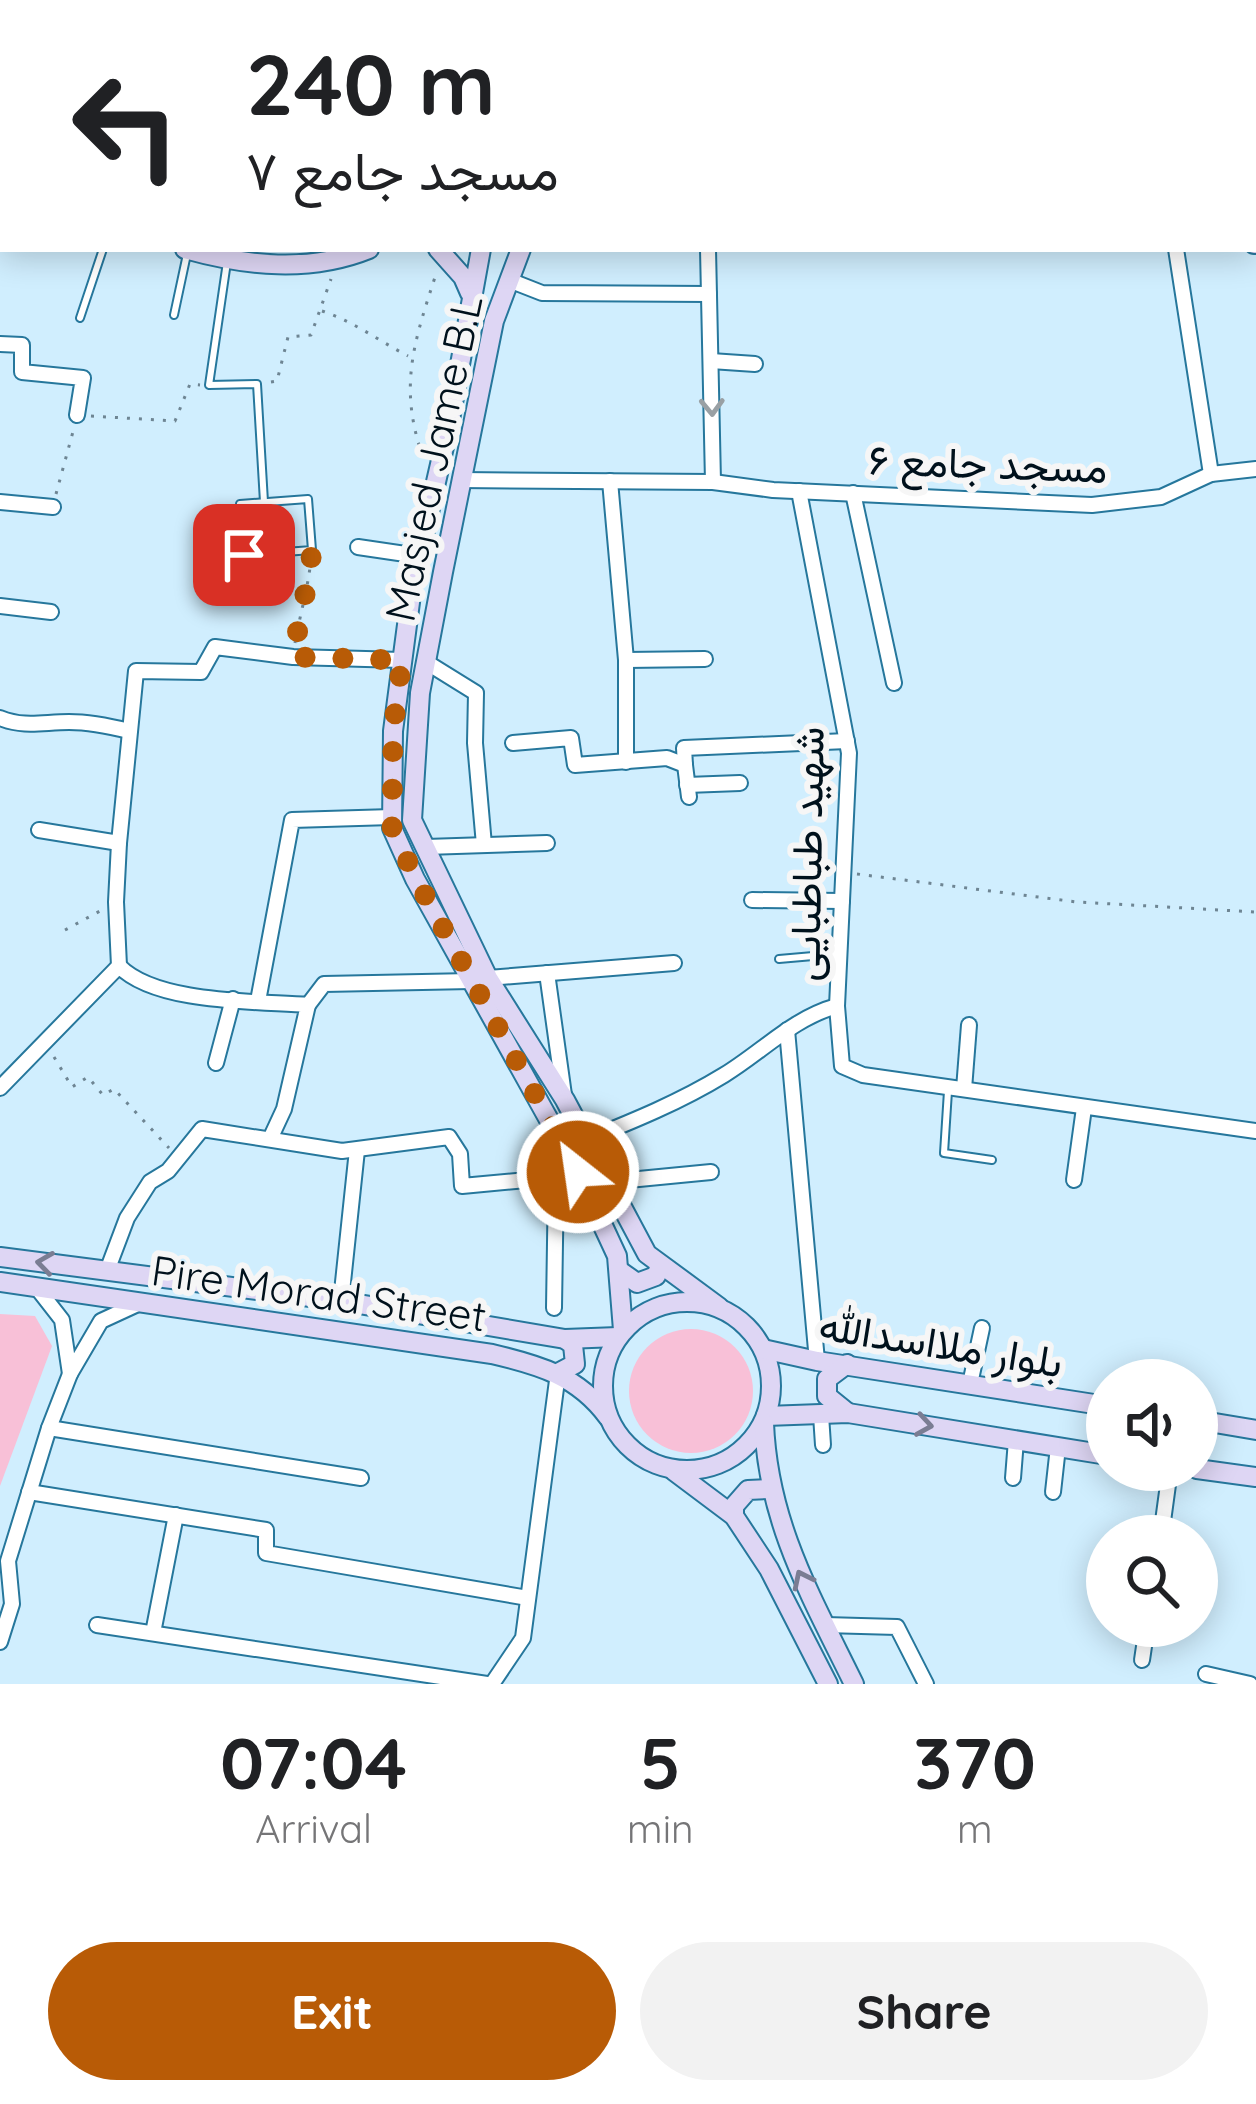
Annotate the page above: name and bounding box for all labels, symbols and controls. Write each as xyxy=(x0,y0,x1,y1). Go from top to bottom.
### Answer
text: 240 m xyxy=(246,31,496,136)
icon: left xyxy=(48,48,204,204)
text: مسجد جامع ۷ xyxy=(246,136,559,204)
street label: Masjed Jame B.L xyxy=(373,290,493,626)
one-way arrow xyxy=(699,398,725,417)
street label: مسجد جامع ۶ xyxy=(868,432,1108,497)
pin xyxy=(193,504,295,606)
icon: arrive xyxy=(211,522,277,588)
street label: شهید طباطبایی xyxy=(777,726,835,982)
position arrow xyxy=(515,1109,641,1235)
street label: Pire Morad Street xyxy=(148,1243,490,1343)
one-way arrow xyxy=(35,1251,55,1277)
street label: بلوار ملااسدالله xyxy=(815,1298,1067,1389)
map controls xyxy=(1086,1359,1218,1647)
button: sound xyxy=(1086,1359,1218,1491)
one-way arrow xyxy=(914,1411,934,1437)
button: search xyxy=(1086,1515,1218,1647)
one-way arrow xyxy=(793,1570,817,1591)
text: 07:04 xyxy=(220,1717,407,1807)
text: 5 xyxy=(640,1717,681,1807)
text: 370 xyxy=(914,1717,1036,1807)
text: Arrival xyxy=(255,1804,372,1853)
text: min xyxy=(627,1804,694,1853)
text: m xyxy=(957,1804,993,1853)
button: Exit xyxy=(48,1942,616,2080)
button: Share xyxy=(640,1942,1208,2080)

